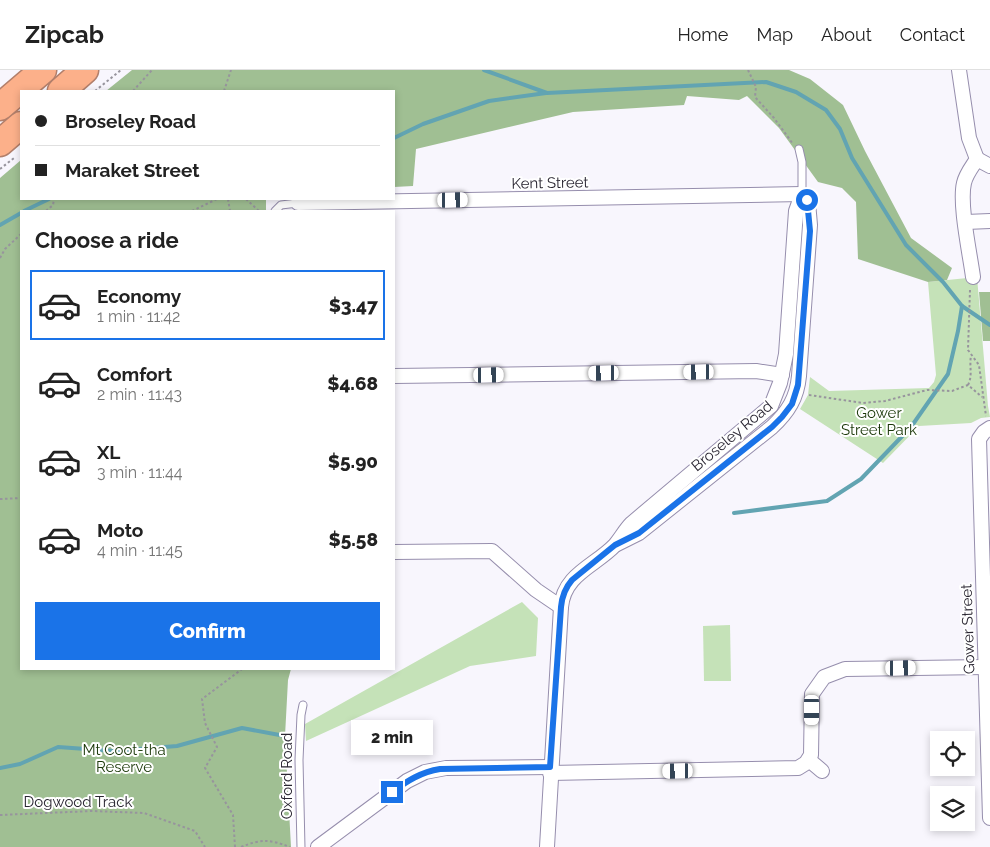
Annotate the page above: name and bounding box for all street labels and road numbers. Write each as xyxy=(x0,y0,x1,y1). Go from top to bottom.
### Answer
street label: Kent Street xyxy=(511,173,589,193)
street label: Broseley Road xyxy=(688,397,776,475)
street label: Gower Street xyxy=(957,583,979,675)
street label: Oxford Road xyxy=(278,733,296,819)
street label: Dogwood Track xyxy=(24,793,132,811)

